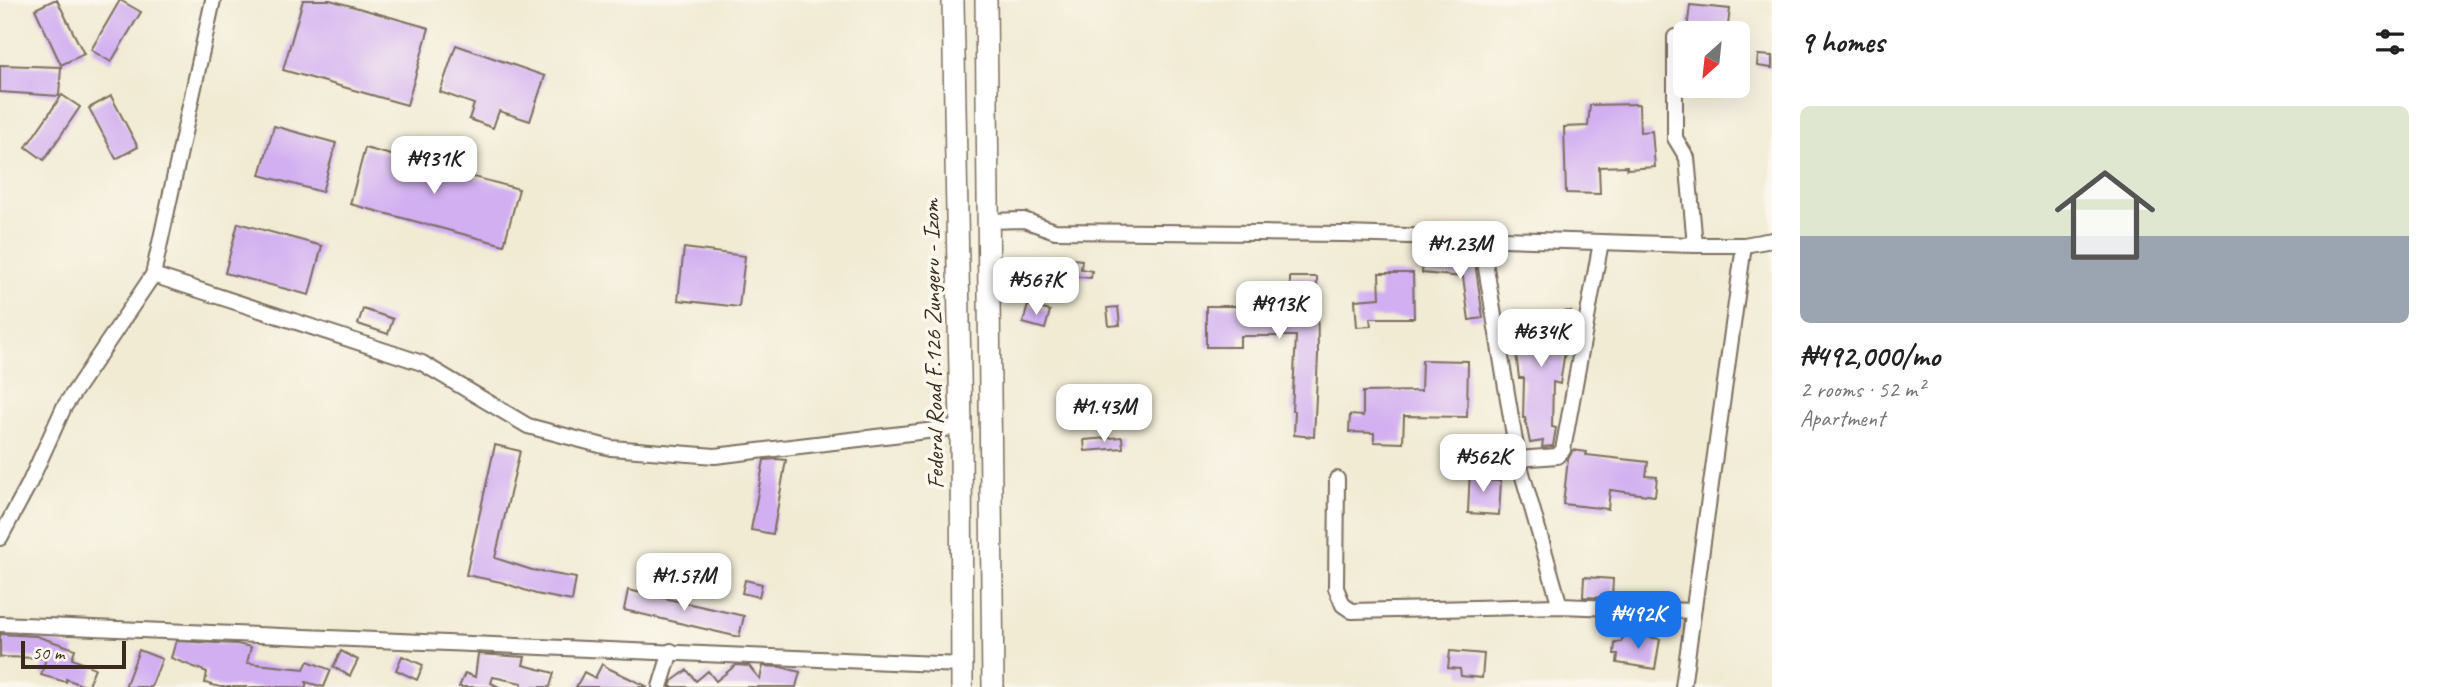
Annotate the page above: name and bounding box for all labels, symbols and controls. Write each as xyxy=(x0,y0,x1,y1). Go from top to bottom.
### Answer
north arrow xyxy=(1673,21,1750,98)
map controls xyxy=(1673,21,1750,98)
text: 9 homes xyxy=(1800,23,1884,61)
icon: filters xyxy=(2371,23,2409,61)
pin: ₦931K xyxy=(385,136,483,196)
text: ₦931K xyxy=(407,144,461,173)
icon: home xyxy=(2042,152,2168,278)
street label: Federal Road F.126 Zungeru - Izom xyxy=(915,198,951,489)
pin: ₦1.23M xyxy=(1403,222,1517,281)
text: ₦1.23M xyxy=(1428,229,1492,258)
pin: ₦567K xyxy=(987,258,1085,317)
text: ₦567K xyxy=(1009,265,1063,294)
pin: ₦913K xyxy=(1230,282,1328,341)
text: ₦913K xyxy=(1252,289,1306,318)
pin: ₦634K xyxy=(1492,310,1590,369)
text: ₦634K xyxy=(1514,317,1568,346)
text: ₦492,000/mo xyxy=(1800,337,1940,375)
text: 2 rooms · 52 m² xyxy=(1800,375,1924,404)
pin: ₦1.43M xyxy=(1047,384,1161,444)
text: ₦1.43M xyxy=(1072,392,1136,421)
text: Apartment xyxy=(1800,404,1885,433)
pin: ₦562K xyxy=(1434,434,1532,494)
text: ₦562K xyxy=(1456,442,1510,471)
pin: ₦1.57M xyxy=(627,554,741,613)
text: ₦1.57M xyxy=(652,561,716,590)
pin: ₦492K xyxy=(1589,592,1687,651)
text: ₦492K xyxy=(1611,599,1665,628)
scale bar xyxy=(21,638,126,670)
text: 50 m xyxy=(32,641,64,665)

